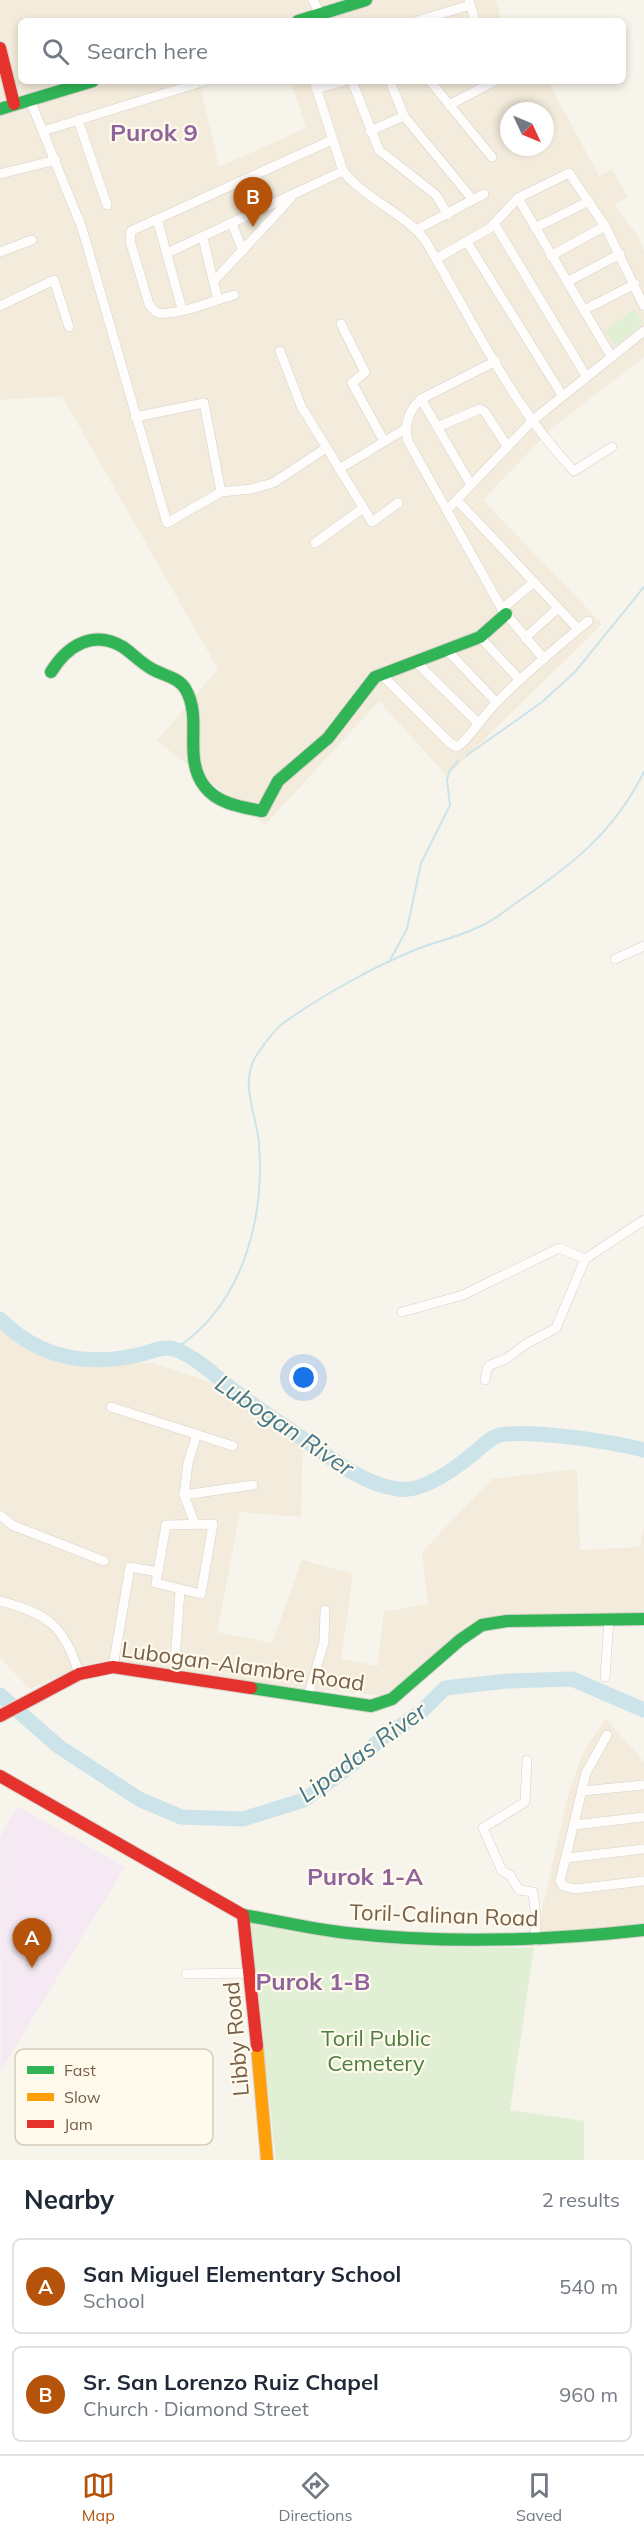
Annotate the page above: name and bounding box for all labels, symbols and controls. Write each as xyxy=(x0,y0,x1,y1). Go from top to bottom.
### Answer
search box xyxy=(18,18,626,84)
icon: search xyxy=(39,35,72,68)
text: Search here xyxy=(87,37,208,65)
north arrow xyxy=(500,102,554,156)
district label: Purok 9 xyxy=(110,117,198,147)
pin: B xyxy=(234,178,272,227)
your location xyxy=(289,1363,318,1392)
water label: Lubogan River xyxy=(210,1368,361,1483)
street label: Lubogan-Alambre Road xyxy=(120,1635,366,1697)
water label: Lipadas River xyxy=(292,1695,433,1809)
district label: Purok 1-A xyxy=(307,1861,423,1891)
street label: Toril-Calinan Road xyxy=(349,1898,539,1932)
pin: A xyxy=(12,1918,51,1968)
district label: Purok 1-B xyxy=(256,1966,370,1996)
street label: Libby Road xyxy=(217,1981,255,2097)
park label: Toril Public Cemetery xyxy=(321,2024,431,2077)
legend xyxy=(15,2049,213,2145)
text: Fast xyxy=(64,2060,96,2080)
text: Slow xyxy=(64,2087,101,2107)
text: Jam xyxy=(64,2114,93,2134)
text: Nearby xyxy=(24,2183,114,2216)
text: 2 results xyxy=(542,2187,620,2212)
text: San Miguel Elementary School xyxy=(83,2260,401,2288)
text: A xyxy=(38,2274,53,2299)
text: 540 m xyxy=(559,2274,618,2299)
text: School xyxy=(83,2288,145,2313)
text: Sr. San Lorenzo Ruiz Chapel xyxy=(83,2368,379,2396)
text: B xyxy=(39,2382,52,2407)
text: 960 m xyxy=(559,2382,618,2407)
text: Church · Diamond Street xyxy=(83,2396,309,2421)
tab: Map xyxy=(82,2469,115,2525)
tab: Directions xyxy=(278,2469,352,2525)
tab: Saved xyxy=(516,2469,562,2525)

